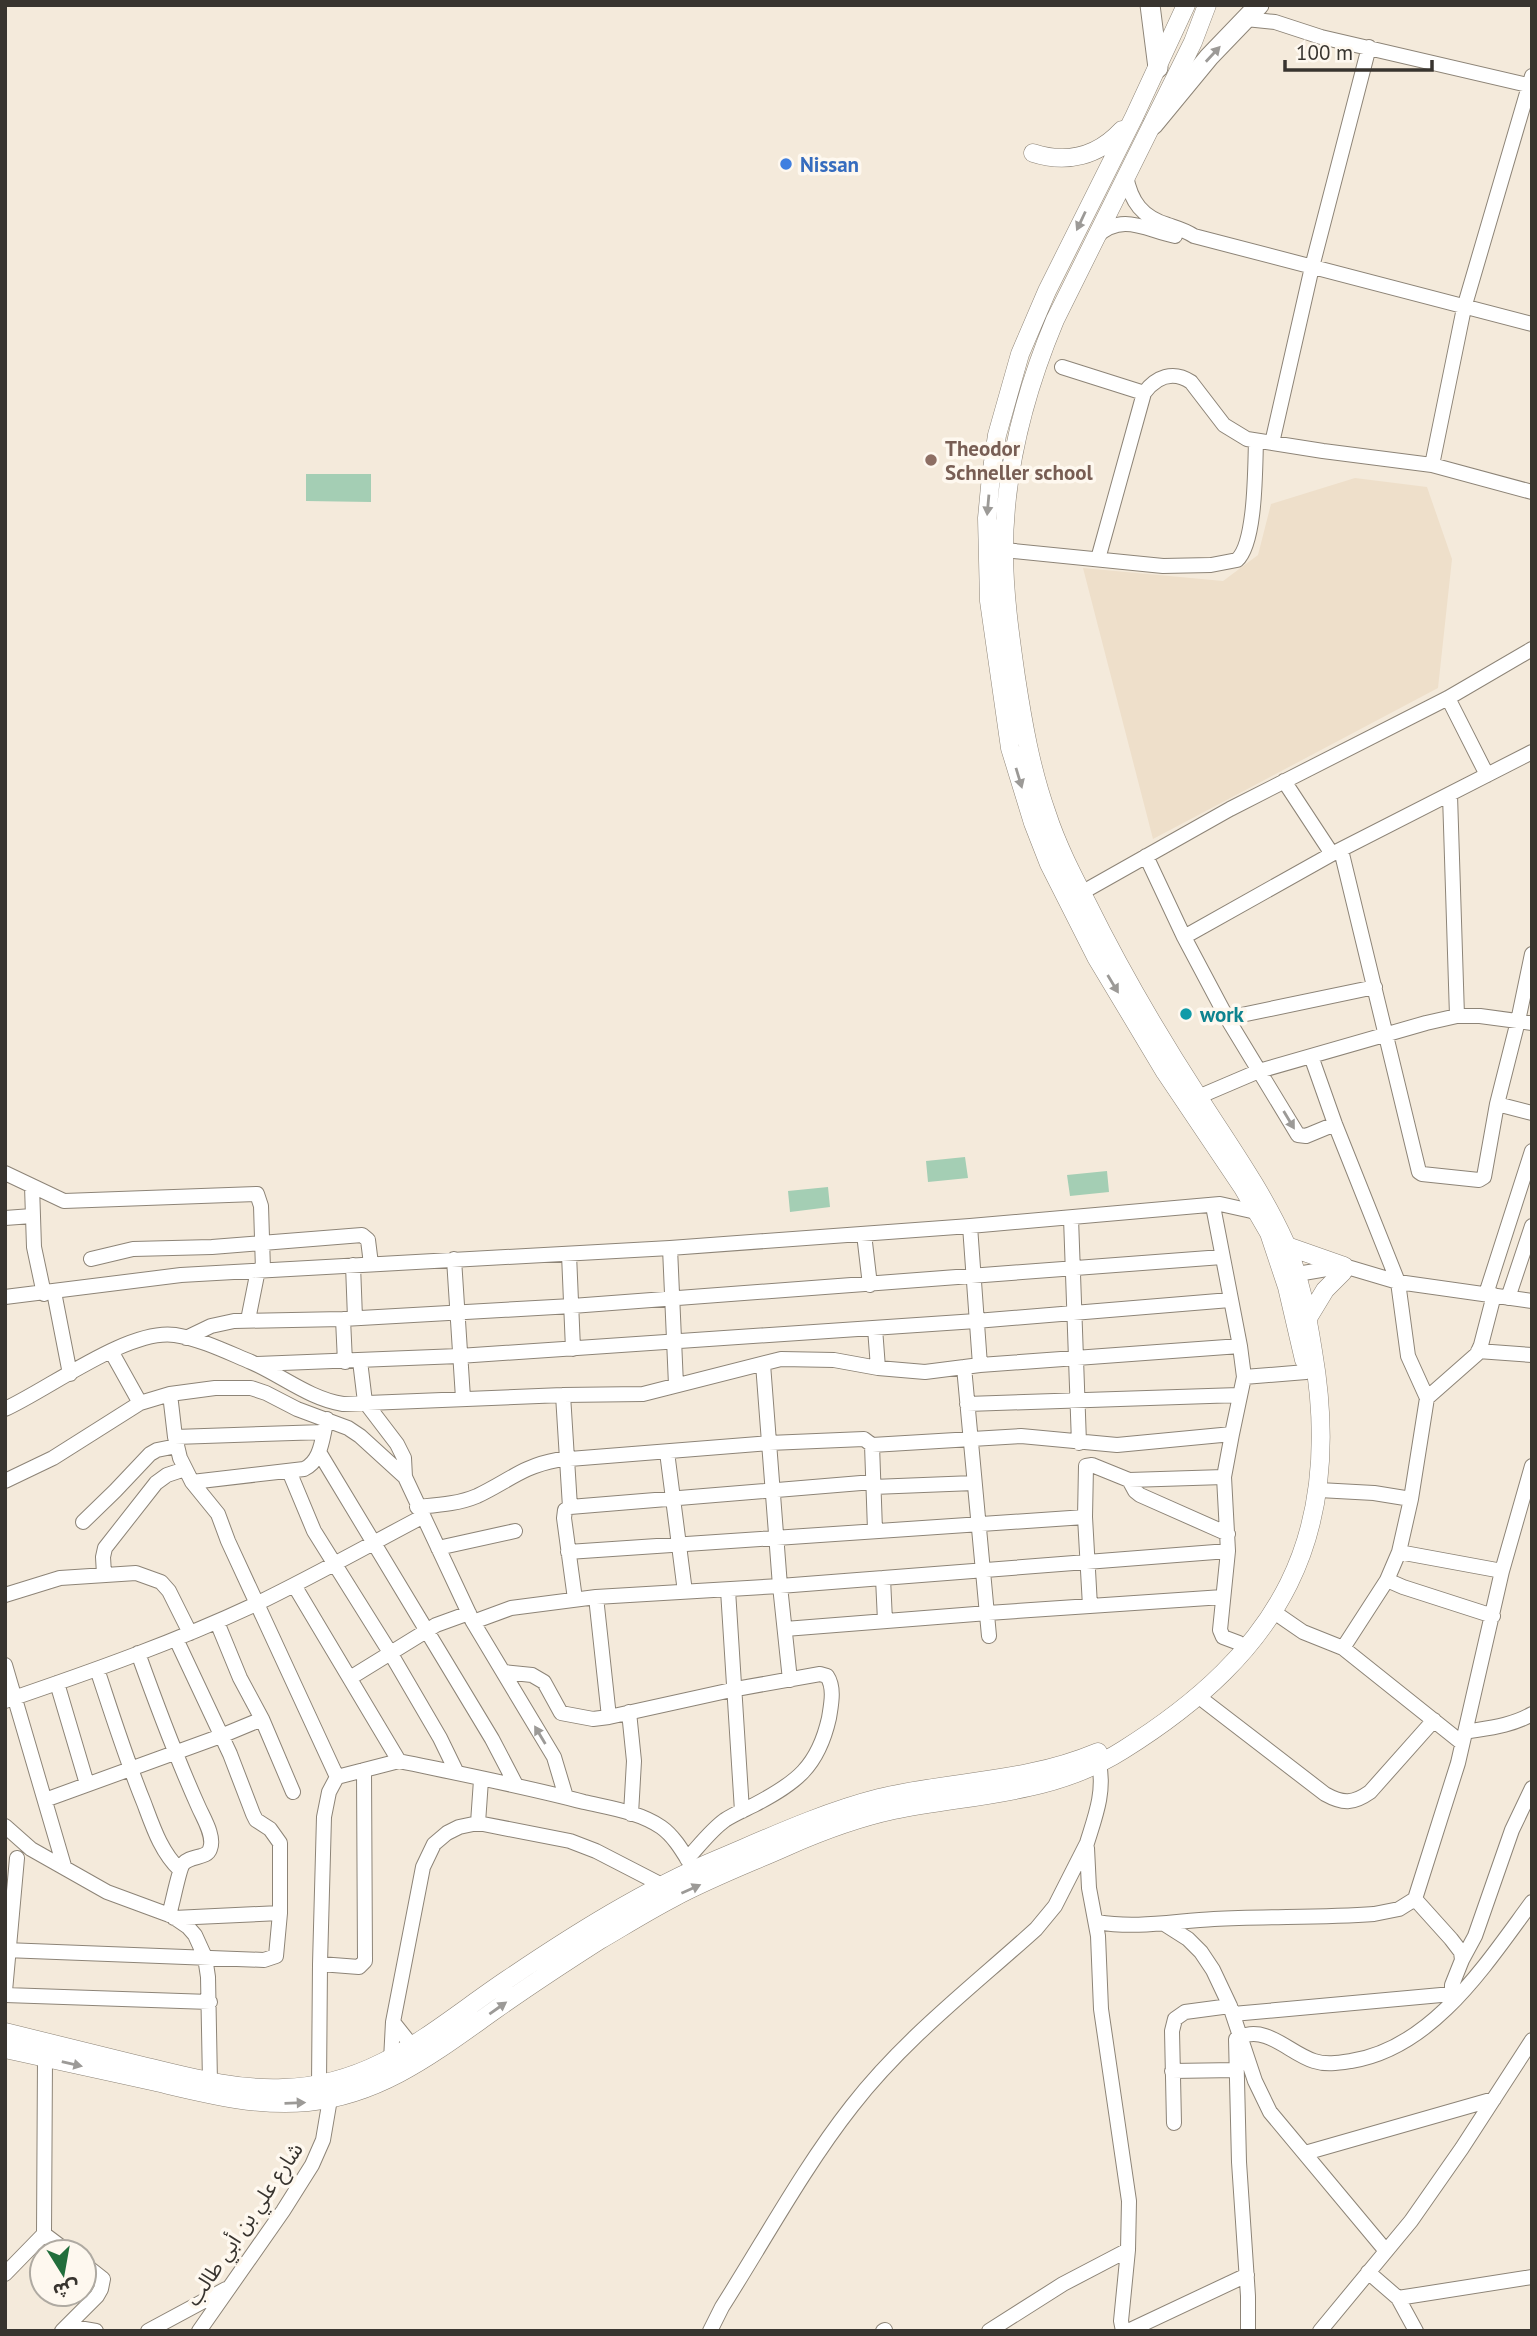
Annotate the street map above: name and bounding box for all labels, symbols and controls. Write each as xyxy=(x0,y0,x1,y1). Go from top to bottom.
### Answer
scale bar xyxy=(1285,28,1432,72)
text: 100 m xyxy=(1296,39,1353,66)
one-way arrow xyxy=(1204,46,1220,63)
place label: Nissan xyxy=(800,151,859,178)
marker: Nissan xyxy=(778,156,794,172)
one-way arrow xyxy=(1076,211,1087,231)
place label: Theodor Schneller school xyxy=(945,435,1093,486)
marker: Theodor Schneller school xyxy=(923,452,939,468)
one-way arrow xyxy=(982,494,993,516)
one-way arrow xyxy=(1014,768,1024,789)
one-way arrow xyxy=(1107,975,1119,994)
place label: work xyxy=(1199,1001,1245,1028)
marker: work xyxy=(1178,1006,1194,1022)
one-way arrow xyxy=(1283,1110,1296,1129)
one-way arrow xyxy=(534,1725,547,1744)
one-way arrow xyxy=(681,1883,701,1895)
one-way arrow xyxy=(489,2001,507,2015)
one-way arrow xyxy=(61,2058,83,2069)
one-way arrow xyxy=(285,2097,307,2108)
street label: شارع علي بن أبي طالب xyxy=(179,2137,311,2313)
north arrow xyxy=(28,2238,98,2308)
text: ش xyxy=(51,2275,81,2304)

